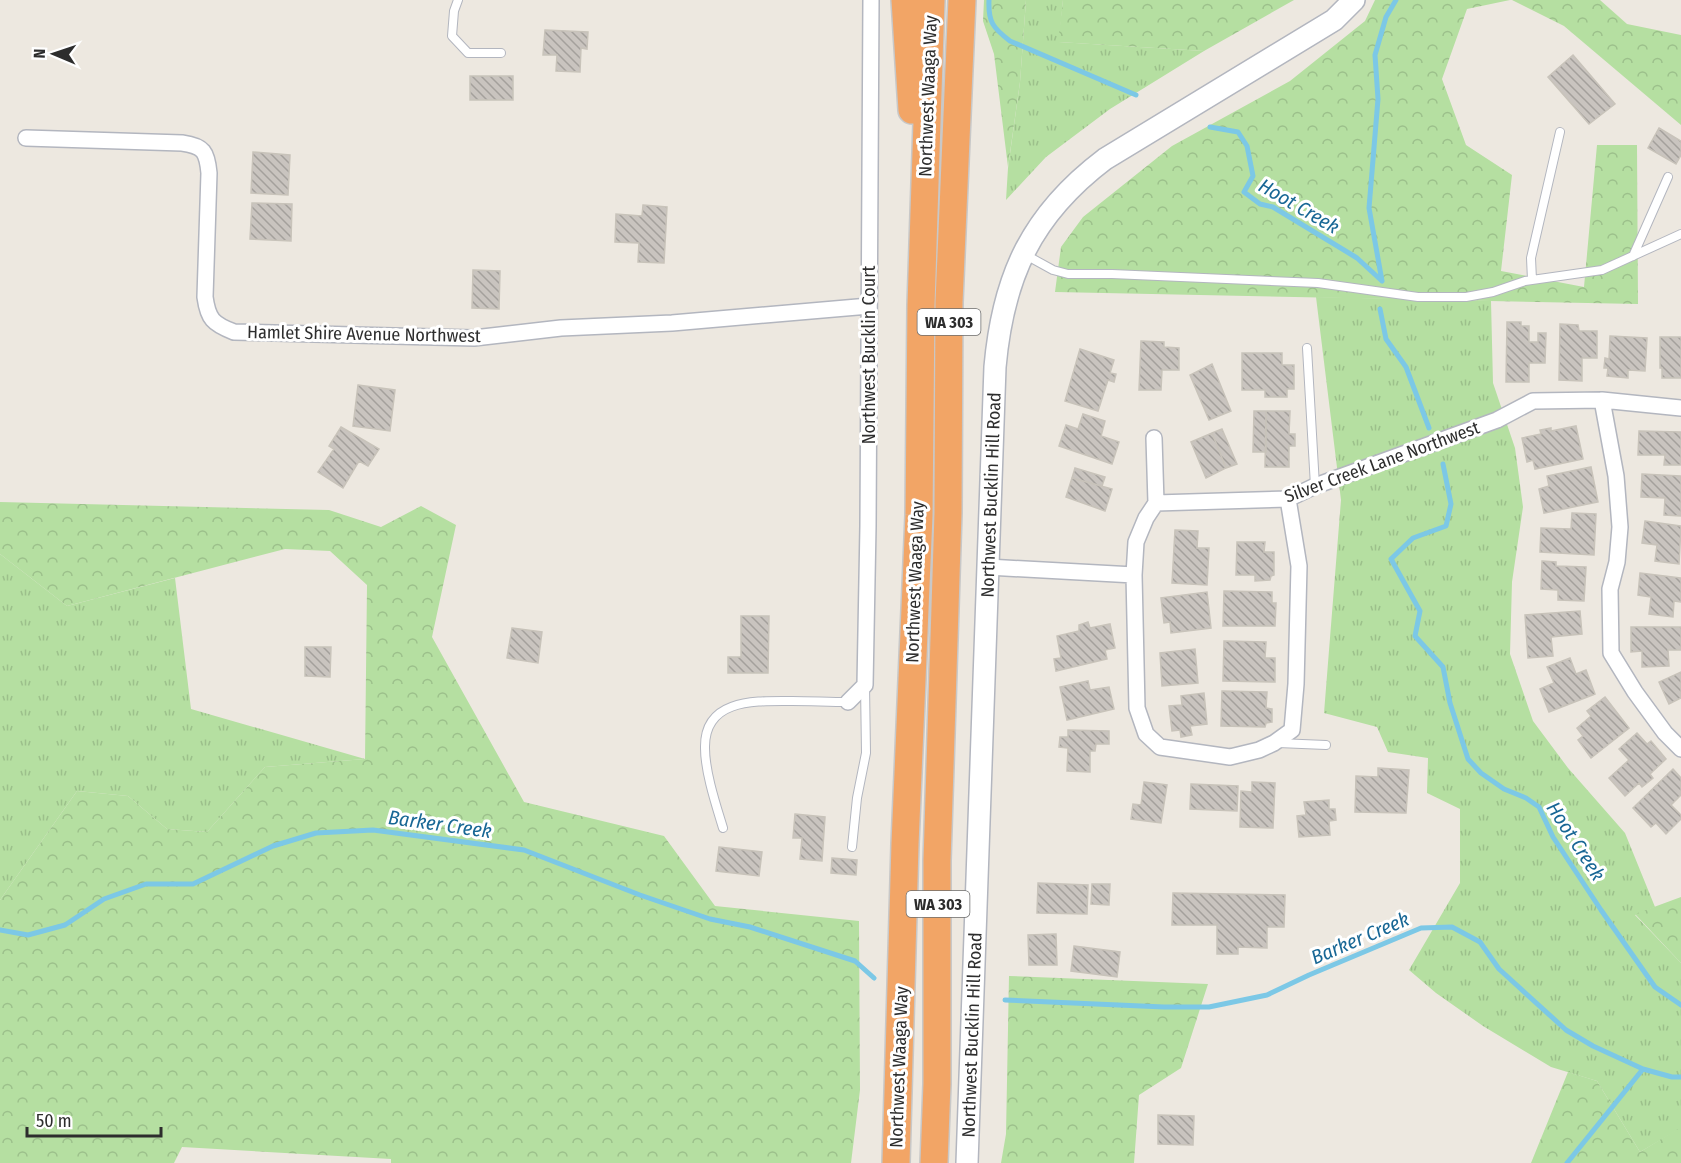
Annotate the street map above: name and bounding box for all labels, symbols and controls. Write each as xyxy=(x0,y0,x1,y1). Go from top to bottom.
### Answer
street label: Northwest Waaga Way xyxy=(914,15,942,177)
north arrow xyxy=(24,24,84,84)
text: N xyxy=(30,48,49,59)
water label: Hoot Creek xyxy=(1254,173,1344,239)
street label: Northwest Bucklin Court xyxy=(858,266,880,444)
road number: WA 303 xyxy=(918,309,980,335)
street label: Hamlet Shire Avenue Northwest xyxy=(247,321,481,347)
street label: Northwest Bucklin Hill Road xyxy=(976,392,1006,598)
street label: Silver Creek Lane Northwest xyxy=(1281,416,1483,508)
street label: Northwest Waaga Way xyxy=(901,501,929,663)
water label: Hoot Creek xyxy=(1542,797,1610,885)
water label: Barker Creek xyxy=(387,805,493,843)
road number: WA 303 xyxy=(906,891,970,917)
water label: Barker Creek xyxy=(1307,907,1413,969)
street label: Northwest Bucklin Hill Road xyxy=(957,932,987,1138)
street label: Northwest Waaga Way xyxy=(885,986,913,1148)
scale bar xyxy=(27,1100,160,1138)
text: 50 m xyxy=(36,1110,72,1132)

